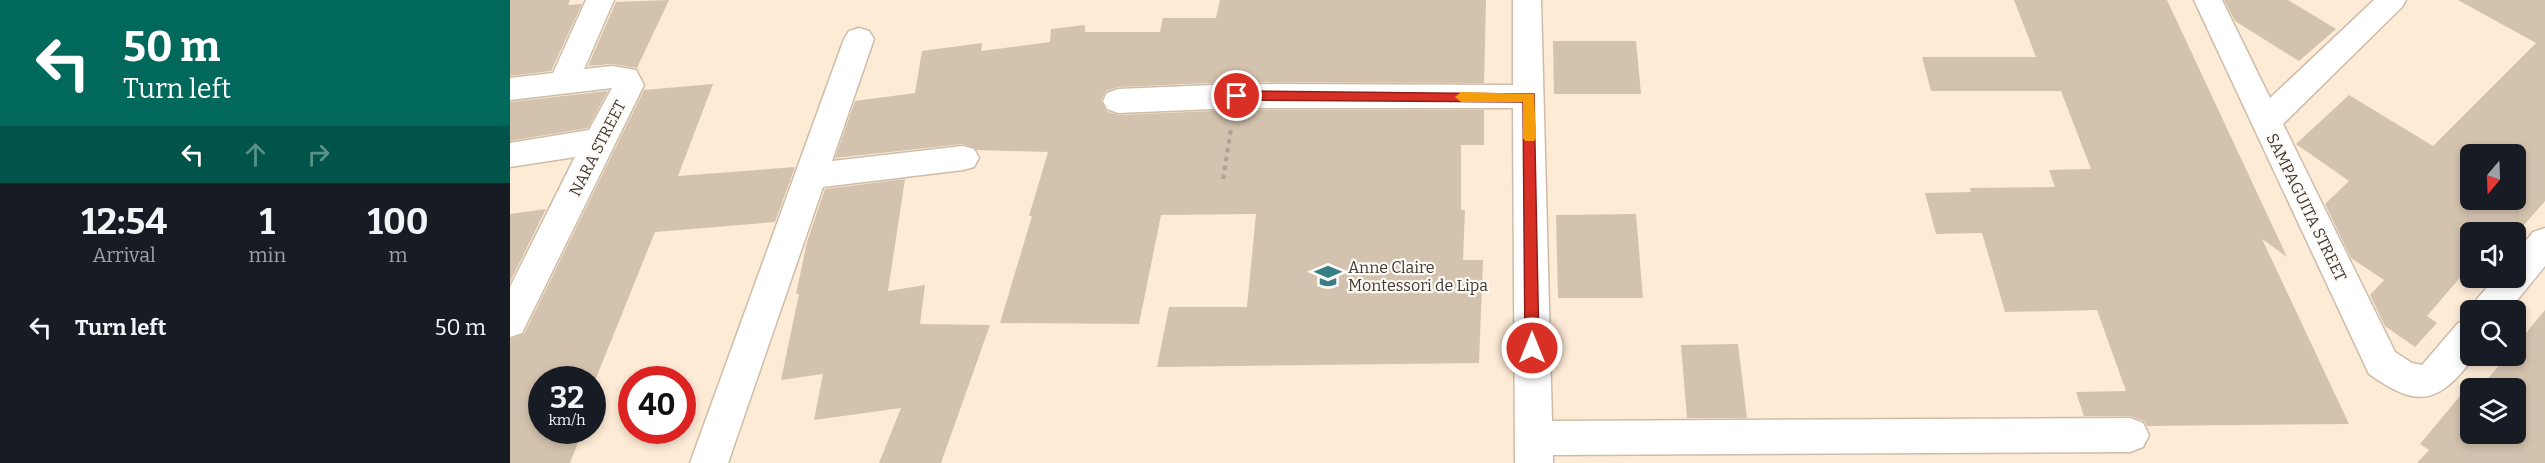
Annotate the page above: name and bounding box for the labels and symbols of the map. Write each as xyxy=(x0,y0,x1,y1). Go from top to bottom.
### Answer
pin xyxy=(1211,70,1262,121)
street label: NARA STREET xyxy=(565,97,630,199)
street label: SAMPAGUITA STREET xyxy=(2262,130,2351,284)
north arrow xyxy=(2460,144,2526,210)
place label: Anne Claire Montessori de Lipa xyxy=(1348,258,1488,295)
school or university icon: Anne Claire Montessori de Lipa xyxy=(1313,261,1343,291)
position arrow xyxy=(1500,316,1564,380)
speed limit sign: 40 xyxy=(618,366,696,444)

